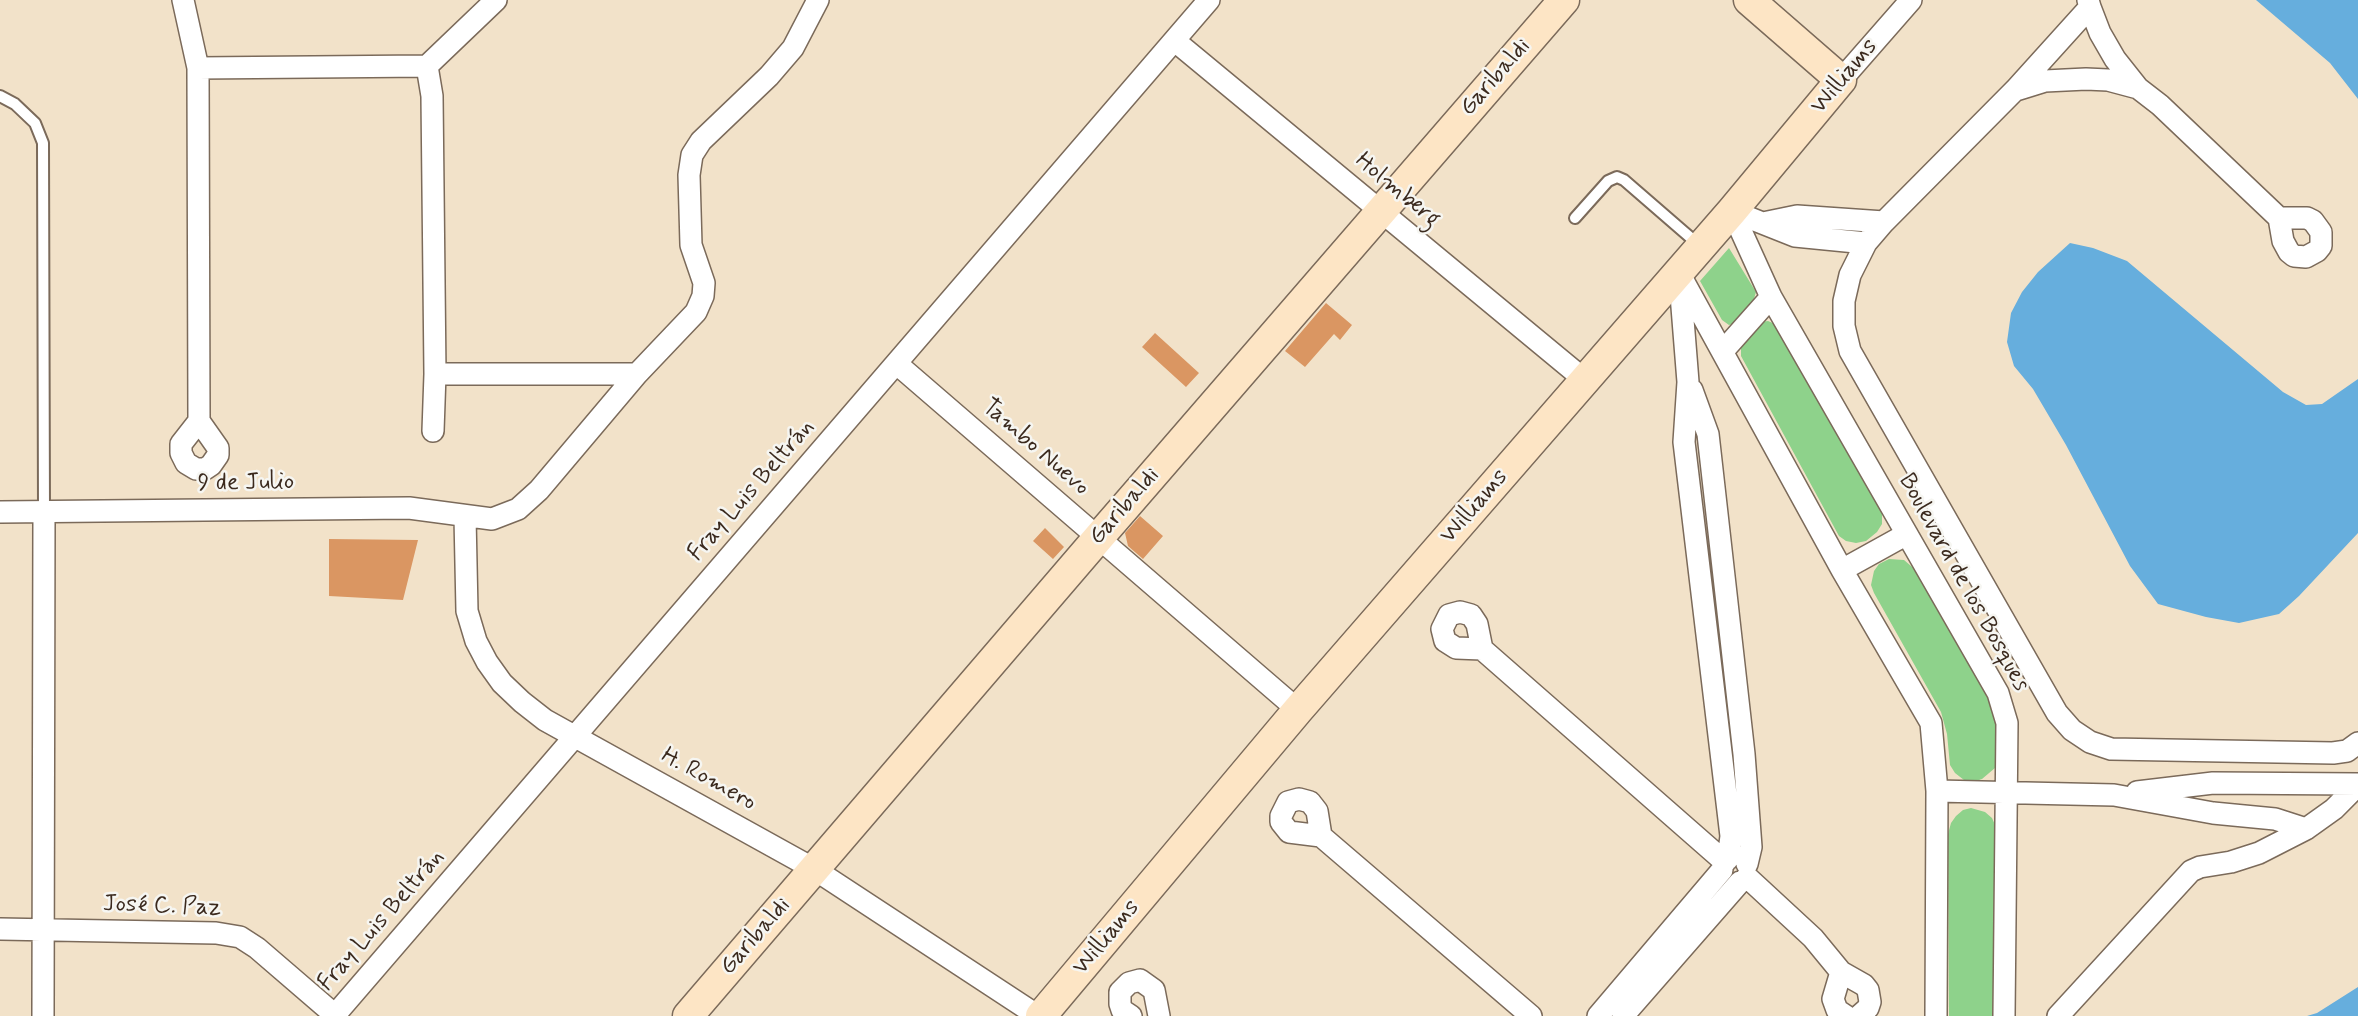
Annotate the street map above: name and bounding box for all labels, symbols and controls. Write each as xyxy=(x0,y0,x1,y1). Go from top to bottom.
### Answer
street label: Garibaldi xyxy=(1454,33,1538,123)
street label: Williams xyxy=(1805,34,1885,120)
street label: Holmberg xyxy=(1349,147,1445,235)
street label: Tambo Nuevo xyxy=(975,393,1095,503)
street label: Fray Luis Beltrán xyxy=(682,414,822,568)
street label: Garibaldi xyxy=(1083,462,1167,552)
street label: Williams xyxy=(1435,464,1515,550)
street label: 9 de Julio xyxy=(197,469,295,499)
street label: Boulevard de los Bosques xyxy=(1891,469,2035,697)
street label: H. Romero xyxy=(655,742,761,818)
street label: Fray Luis Beltrán xyxy=(312,844,452,998)
street label: José C. Paz xyxy=(102,891,222,923)
street label: Garibaldi xyxy=(714,892,798,982)
street label: Williams xyxy=(1067,895,1147,981)

